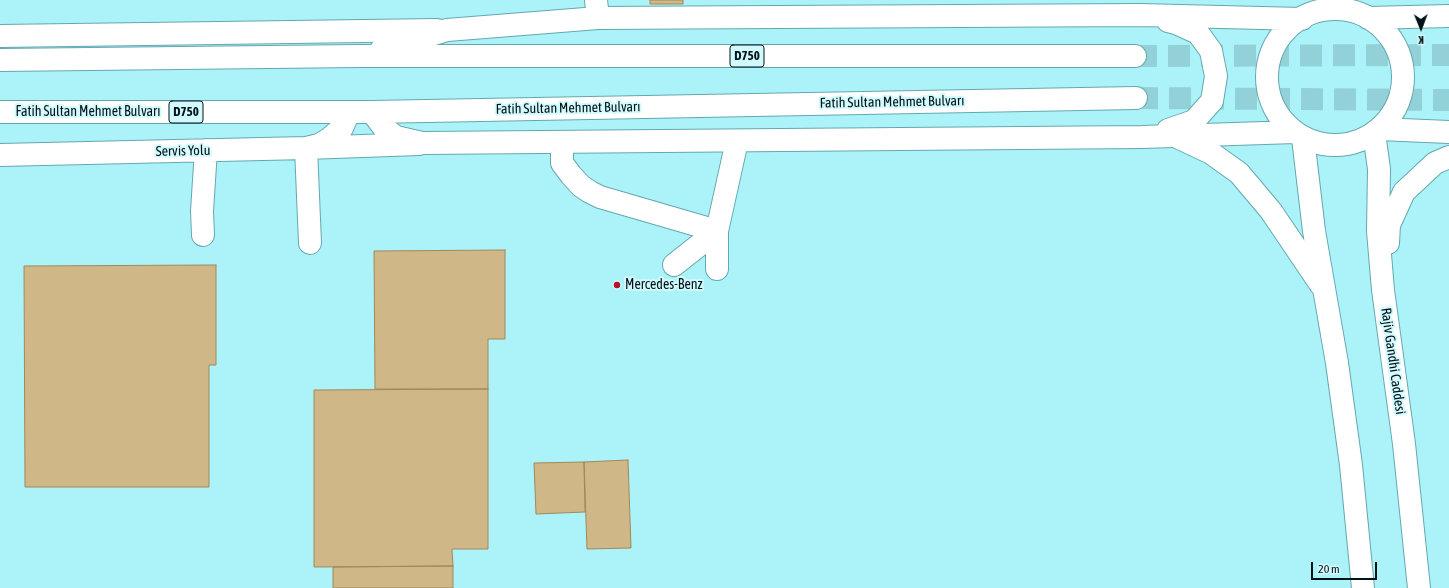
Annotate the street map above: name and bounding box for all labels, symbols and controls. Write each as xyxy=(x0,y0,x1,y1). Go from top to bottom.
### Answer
north arrow xyxy=(1401,8,1441,48)
text: K xyxy=(1418,34,1424,46)
road number: D750 xyxy=(730,45,764,67)
street label: Fatih Sultan Mehmet Bulvarı xyxy=(819,92,965,112)
street label: Fatih Sultan Mehmet Bulvarı xyxy=(495,98,641,118)
road number: D750 xyxy=(169,101,203,123)
street label: Fatih Sultan Mehmet Bulvarı xyxy=(16,104,160,120)
street label: Servis Yolu xyxy=(156,142,210,160)
place label: Mercedes-Benz xyxy=(625,277,703,293)
marker: Mercedes-Benz xyxy=(612,280,622,290)
street label: Rajiv Gandhi Caddesi xyxy=(1377,307,1409,415)
scale bar xyxy=(1313,554,1379,580)
text: 20 m xyxy=(1318,562,1340,576)

